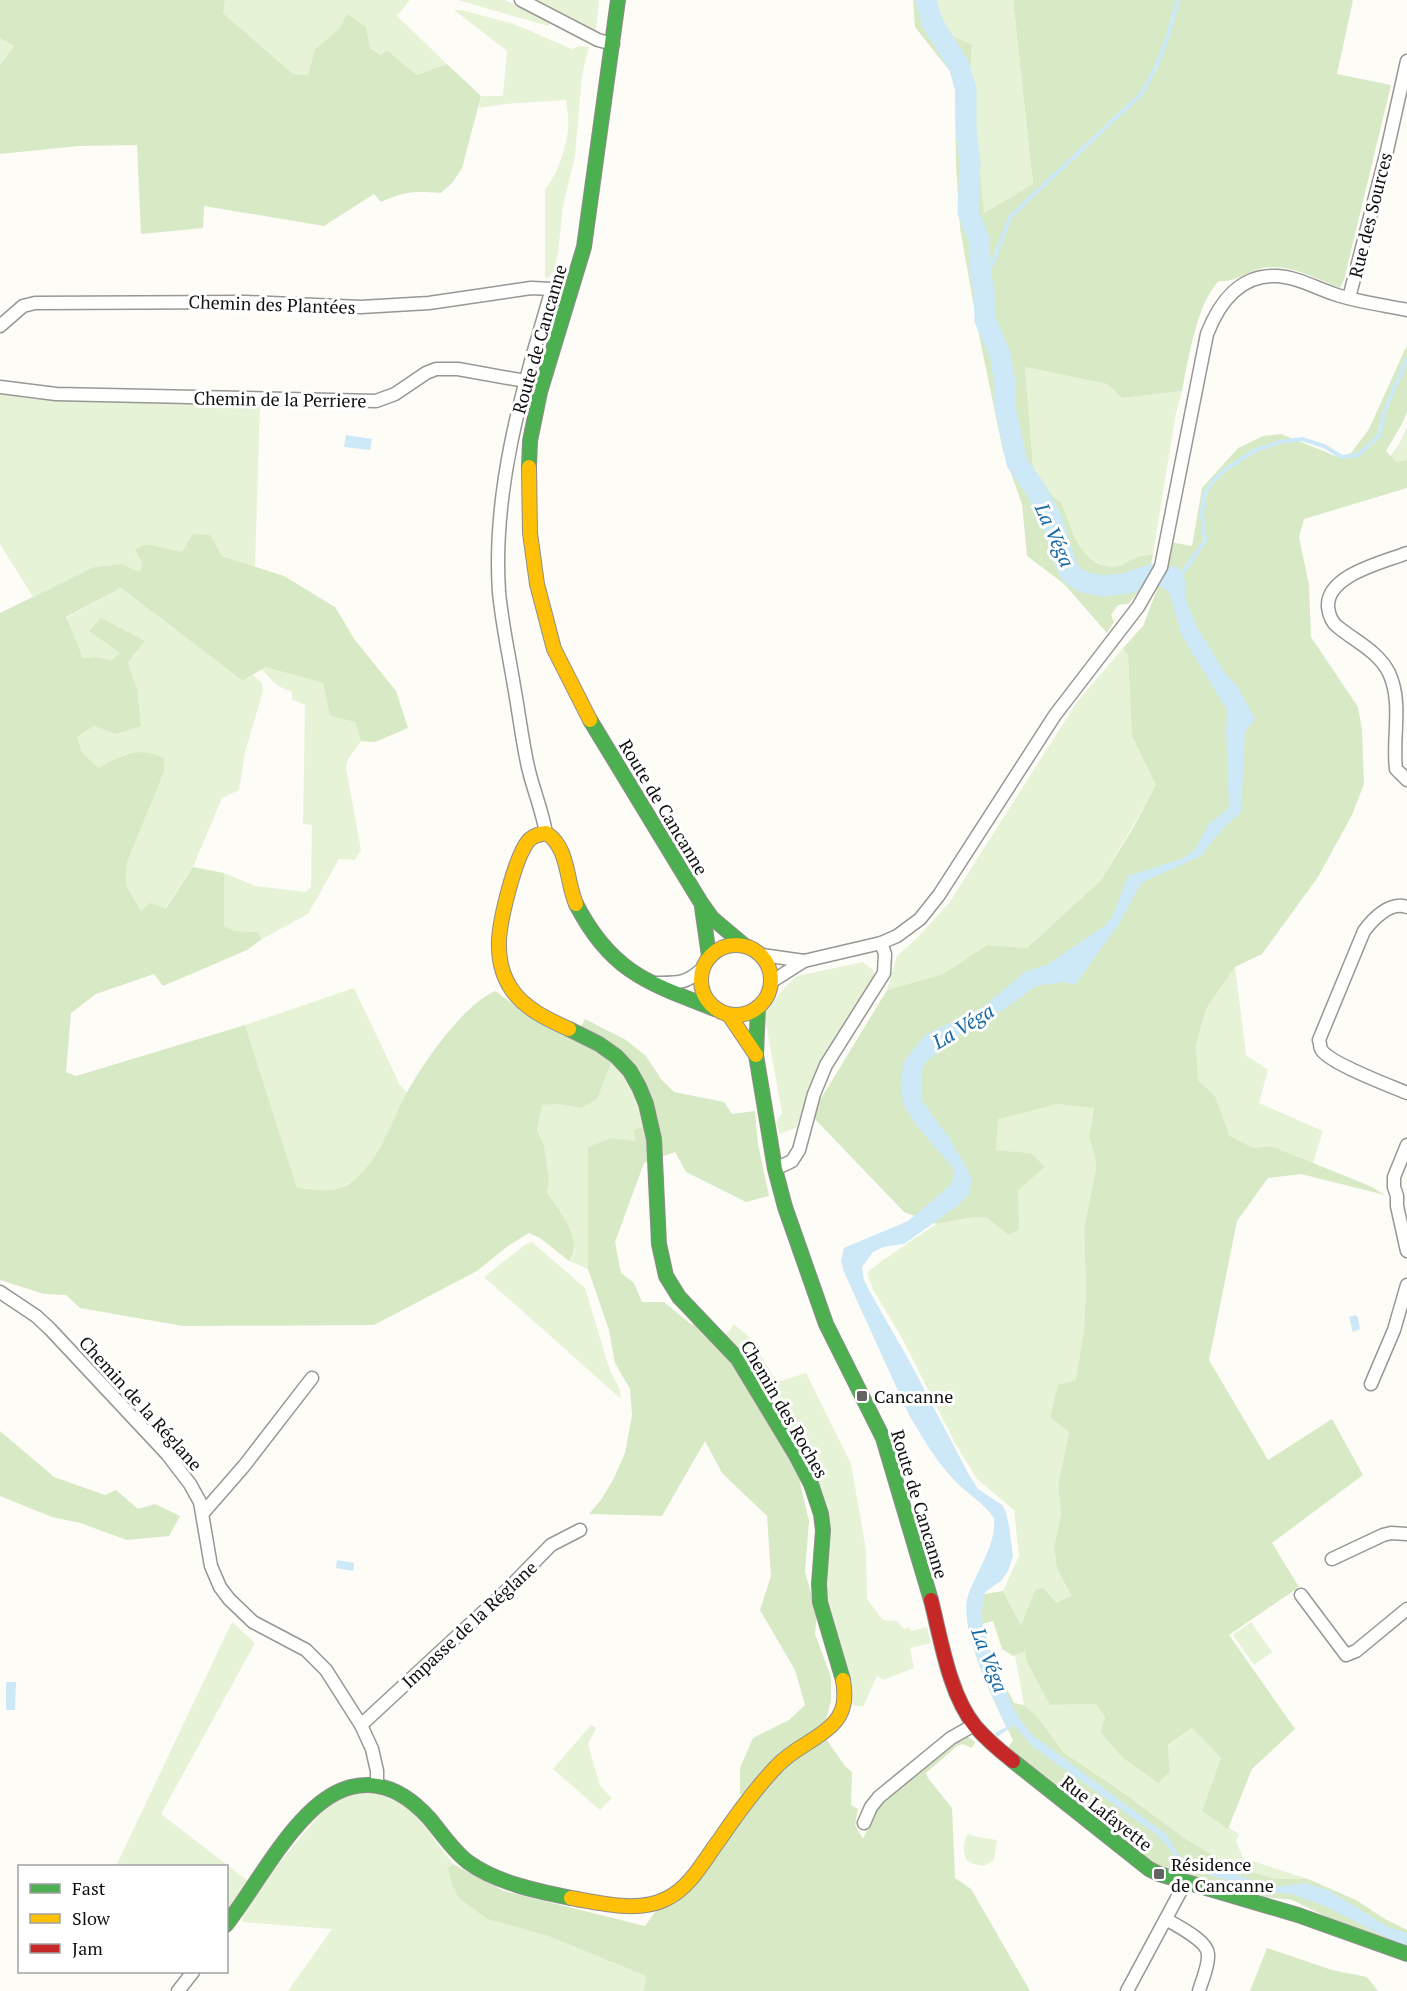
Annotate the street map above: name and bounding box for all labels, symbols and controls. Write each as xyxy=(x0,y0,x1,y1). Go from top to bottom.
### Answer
street label: Rue des Sources xyxy=(1343,150,1397,280)
street label: Route de Cancanne xyxy=(506,262,572,416)
street label: Chemin des Plantées xyxy=(188,289,356,319)
street label: Chemin de la Perriere xyxy=(193,385,367,413)
water label: La Véga xyxy=(1029,498,1081,571)
street label: Route de Cancanne xyxy=(614,735,714,879)
water label: La Véga xyxy=(926,997,999,1055)
street label: Chemin de la Réglane xyxy=(74,1331,208,1475)
street label: Chemin des Roches xyxy=(736,1336,834,1482)
place label: Cancanne xyxy=(874,1384,953,1408)
marker: Cancanne xyxy=(855,1389,869,1403)
street label: Route de Cancanne xyxy=(886,1427,954,1581)
street label: Impasse de la Réglane xyxy=(396,1555,542,1693)
water label: La Véga xyxy=(965,1623,1015,1696)
street label: Rue Lafayette xyxy=(1056,1770,1158,1856)
place label: Résidence de Cancanne xyxy=(1171,1852,1274,1897)
legend xyxy=(18,1865,228,1973)
marker: Résidence de Cancanne xyxy=(1152,1867,1166,1881)
text: Fast xyxy=(72,1876,106,1900)
text: Slow xyxy=(72,1906,111,1930)
text: Jam xyxy=(72,1936,103,1960)

